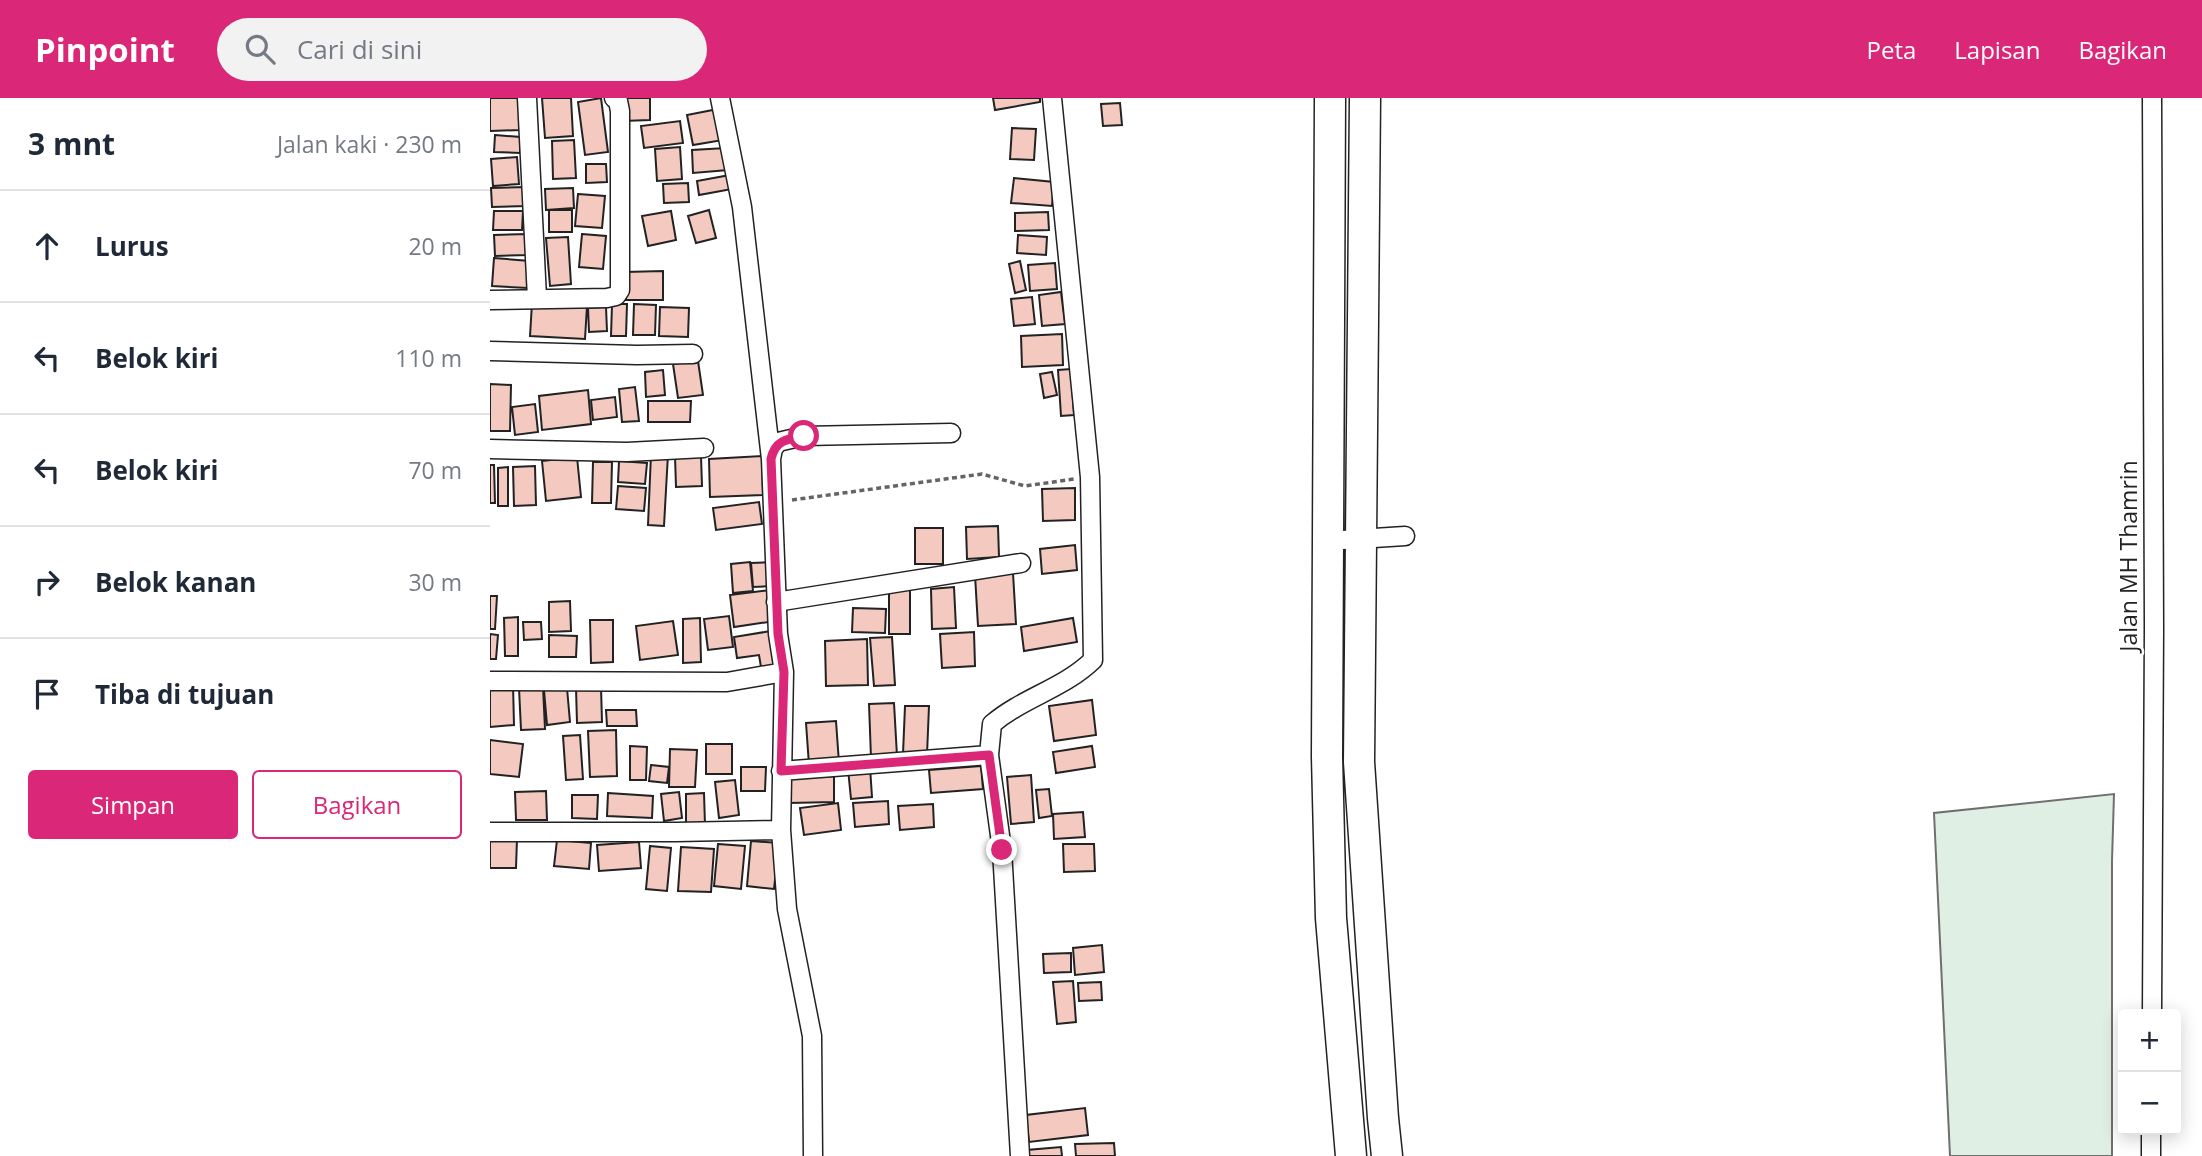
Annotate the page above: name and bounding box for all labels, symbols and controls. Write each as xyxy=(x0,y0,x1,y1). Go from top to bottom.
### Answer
search box xyxy=(217,18,707,81)
text: Pinpoint xyxy=(35,27,175,72)
icon: search xyxy=(241,30,279,68)
text: Cari di sini xyxy=(297,31,422,67)
text: Peta xyxy=(1866,33,1916,66)
text: Lapisan xyxy=(1954,33,2040,66)
text: Bagikan xyxy=(2078,33,2167,66)
text: 3 mnt xyxy=(28,123,115,164)
text: Jalan kaki · 230 m xyxy=(277,128,462,160)
icon: ahead xyxy=(28,227,66,265)
text: Lurus xyxy=(95,228,169,264)
text: 20 m xyxy=(408,230,462,262)
icon: left xyxy=(28,339,66,377)
text: Belok kiri xyxy=(95,340,219,376)
text: 110 m xyxy=(395,342,462,374)
route start xyxy=(788,420,819,451)
icon: left xyxy=(28,451,66,489)
text: Belok kiri xyxy=(95,452,219,488)
text: 70 m xyxy=(408,454,462,486)
street label: Jalan MH Thamrin xyxy=(2112,460,2144,654)
icon: right xyxy=(28,563,66,601)
text: Belok kanan xyxy=(95,564,256,600)
text: 30 m xyxy=(408,566,462,598)
icon: arrive xyxy=(28,675,66,713)
text: Tiba di tujuan xyxy=(95,676,274,712)
button: Simpan xyxy=(28,770,238,839)
button: Bagikan xyxy=(252,770,462,839)
route end xyxy=(986,834,1017,865)
map controls xyxy=(2118,1009,2181,1135)
button: + xyxy=(2118,1009,2181,1072)
button: − xyxy=(2118,1072,2181,1135)

